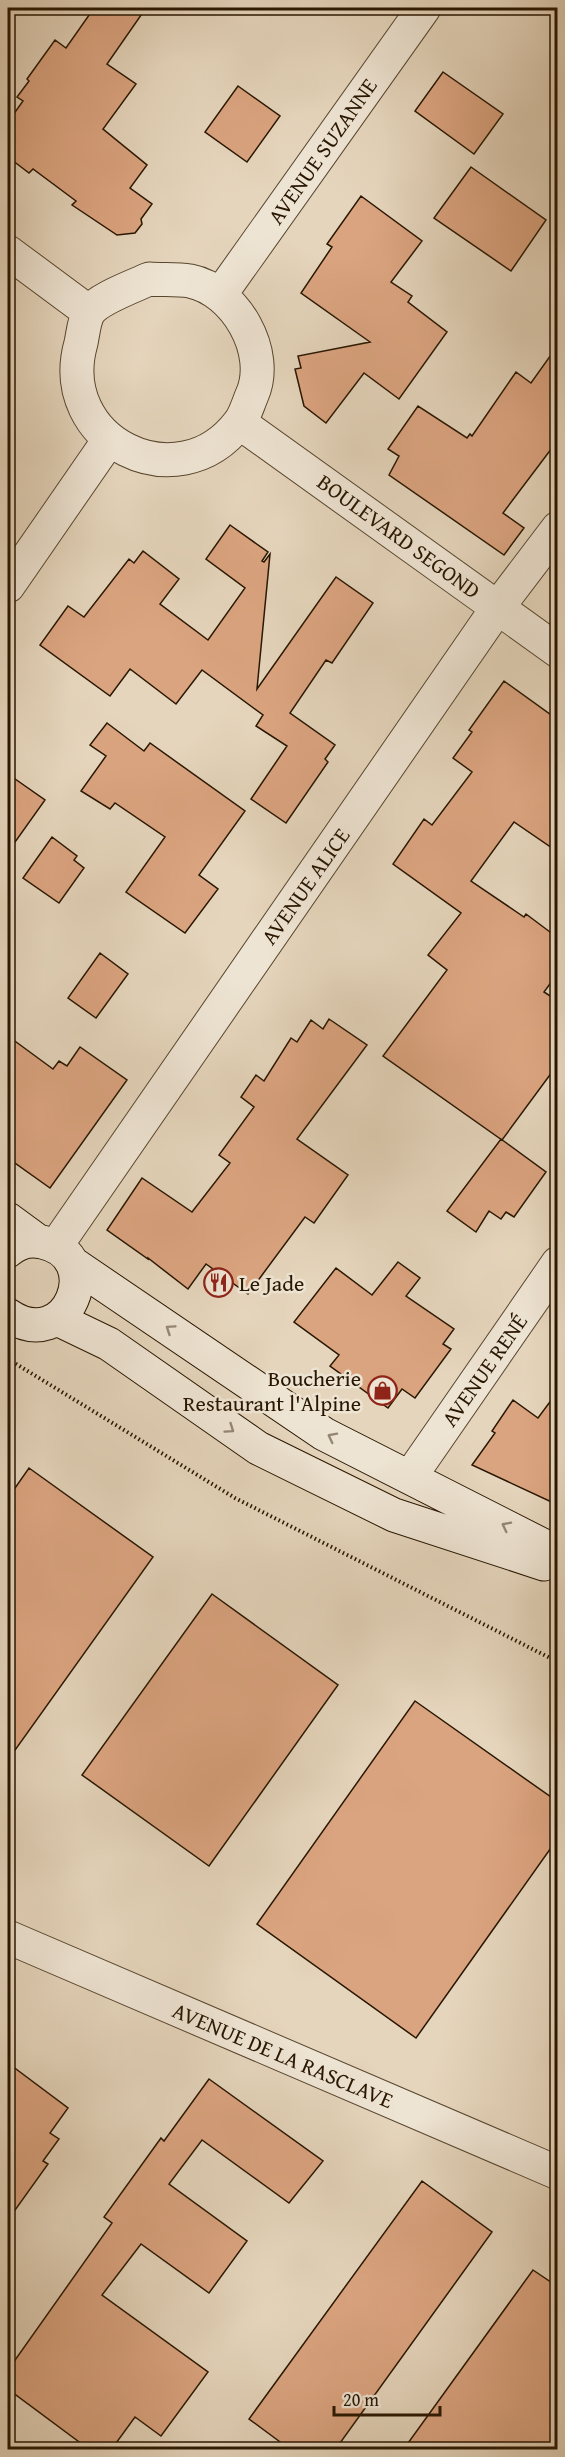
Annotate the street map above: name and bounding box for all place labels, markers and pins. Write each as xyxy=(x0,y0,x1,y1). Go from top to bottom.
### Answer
restaurant icon: Le Jade xyxy=(202,1267,234,1299)
place label: Le Jade xyxy=(239,1267,304,1299)
place label: Boucherie Restaurant l'Alpine xyxy=(183,1362,361,1419)
shop icon: Boucherie Restaurant l'Alpine xyxy=(366,1375,398,1407)

